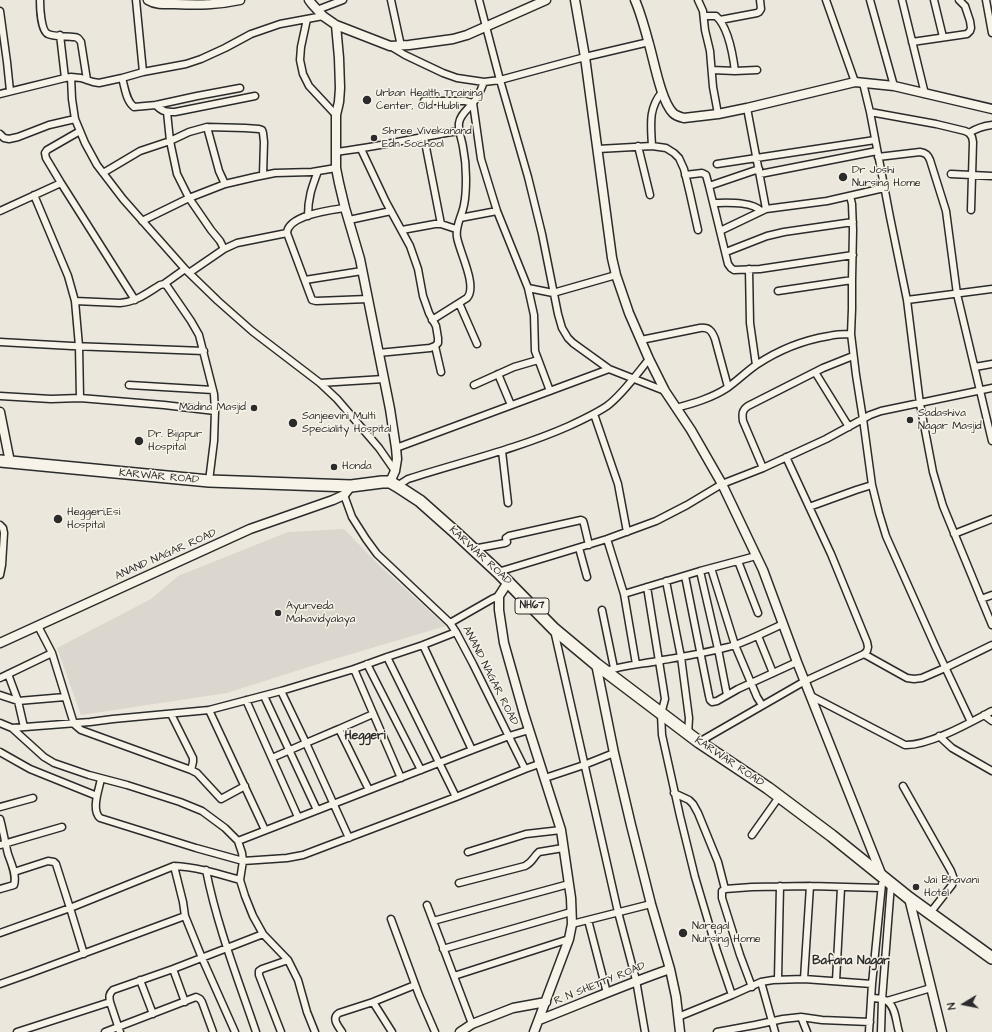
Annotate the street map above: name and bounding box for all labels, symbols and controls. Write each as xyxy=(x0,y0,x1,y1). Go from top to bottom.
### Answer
place label: Urban Health Training Center, Old Hubli xyxy=(376,87,483,113)
marker: Urban Health Training Center, Old Hubli xyxy=(361,94,373,106)
place label: Shree Vivekanand Edn Sochool xyxy=(382,125,472,151)
marker: Shree Vivekanand Edn Sochool xyxy=(369,133,379,143)
place label: Dr Joshi Nursing Home xyxy=(852,164,921,190)
marker: Dr Joshi Nursing Home xyxy=(837,171,849,183)
place label: Madina Masjid xyxy=(179,401,246,415)
marker: Madina Masjid xyxy=(249,403,259,413)
place label: Sadashiva Nagar Masjid xyxy=(918,407,982,433)
place label: Sanjeevini Multi Speciality Hospital xyxy=(302,410,392,436)
marker: Sadashiva Nagar Masjid xyxy=(905,415,915,425)
marker: Sanjeevini Multi Speciality Hospital xyxy=(287,417,299,429)
place label: Dr. Bijapur Hospital xyxy=(148,428,202,454)
marker: Dr. Bijapur Hospital xyxy=(133,435,145,447)
place label: Honda xyxy=(342,460,372,474)
marker: Honda xyxy=(329,462,339,472)
street label: KARWAR ROAD xyxy=(118,467,200,487)
place label: Heggeri,Esi Hospital xyxy=(67,506,120,532)
marker: Heggeri,Esi Hospital xyxy=(52,513,64,525)
street label: KARWAR ROAD xyxy=(446,524,514,588)
street label: ANAND NAGAR ROAD xyxy=(113,527,219,583)
road number: NH67 xyxy=(515,598,549,614)
place label: Ayurveda Mahavidyalaya xyxy=(286,600,355,626)
marker: Ayurveda Mahavidyalaya xyxy=(273,608,283,618)
street label: ANAND NAGAR ROAD xyxy=(459,624,521,728)
district label: Heggeri xyxy=(344,729,386,743)
street label: KARWAR ROAD xyxy=(692,734,766,790)
place label: Jai Bhavani Hotel xyxy=(924,874,979,900)
marker: Jai Bhavani Hotel xyxy=(911,882,921,892)
place label: Naregal Nursing Home xyxy=(692,920,761,946)
marker: Naregal Nursing Home xyxy=(677,927,689,939)
district label: Bafana Nagar xyxy=(812,954,890,968)
street label: R N SHETTY ROAD xyxy=(552,960,648,1008)
north arrow xyxy=(944,984,984,1024)
text: N xyxy=(944,1001,960,1011)

